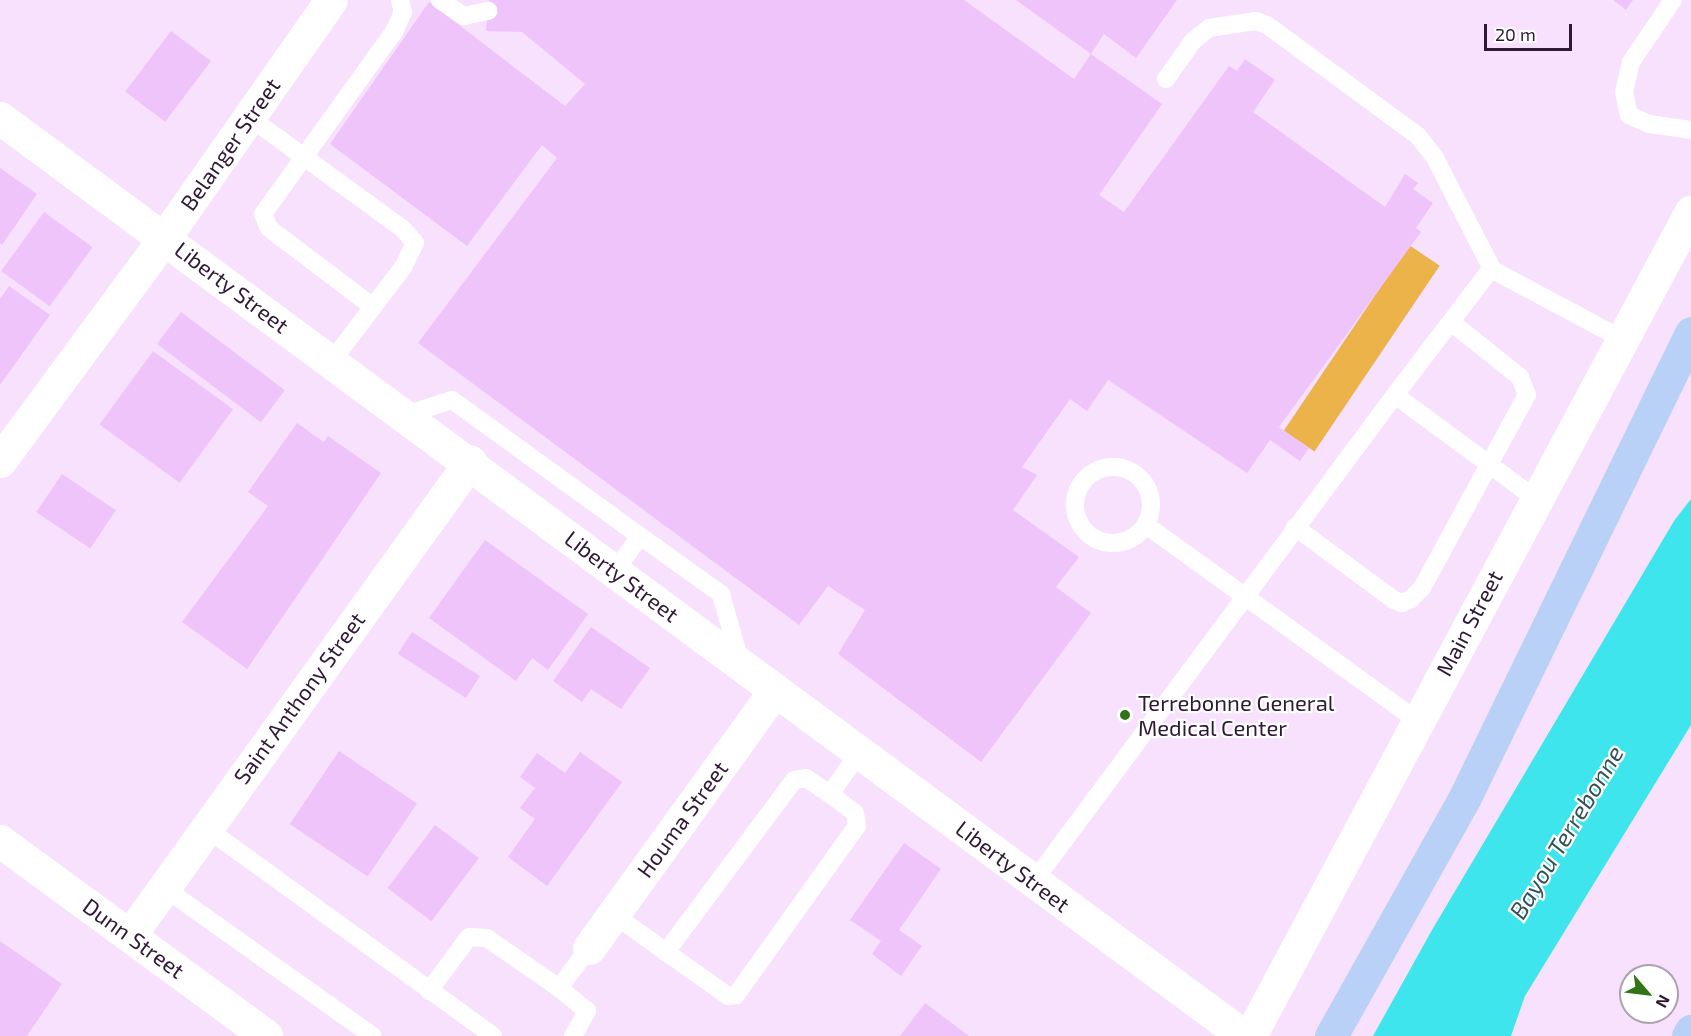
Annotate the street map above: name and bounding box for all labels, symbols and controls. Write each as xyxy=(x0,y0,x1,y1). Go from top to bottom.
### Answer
scale bar xyxy=(1487,12,1576,50)
text: 20 m xyxy=(1495,23,1536,45)
street label: Belanger Street xyxy=(175,73,285,215)
street label: Liberty Street xyxy=(170,236,294,338)
street label: Liberty Street xyxy=(560,525,684,627)
street label: Main Street xyxy=(1430,566,1508,680)
street label: Saint Anthony Street xyxy=(228,607,370,789)
place label: Terrebonne General Medical Center xyxy=(1138,689,1334,740)
marker: Terrebonne General Medical Center xyxy=(1116,706,1134,724)
water label: Bayou Terrebonne xyxy=(1503,740,1629,924)
street label: Houma Street xyxy=(631,756,733,882)
street label: Liberty Street xyxy=(951,815,1075,917)
street label: Dunn Street xyxy=(78,892,190,984)
north arrow xyxy=(1619,964,1679,1024)
text: N xyxy=(1652,992,1675,1011)

